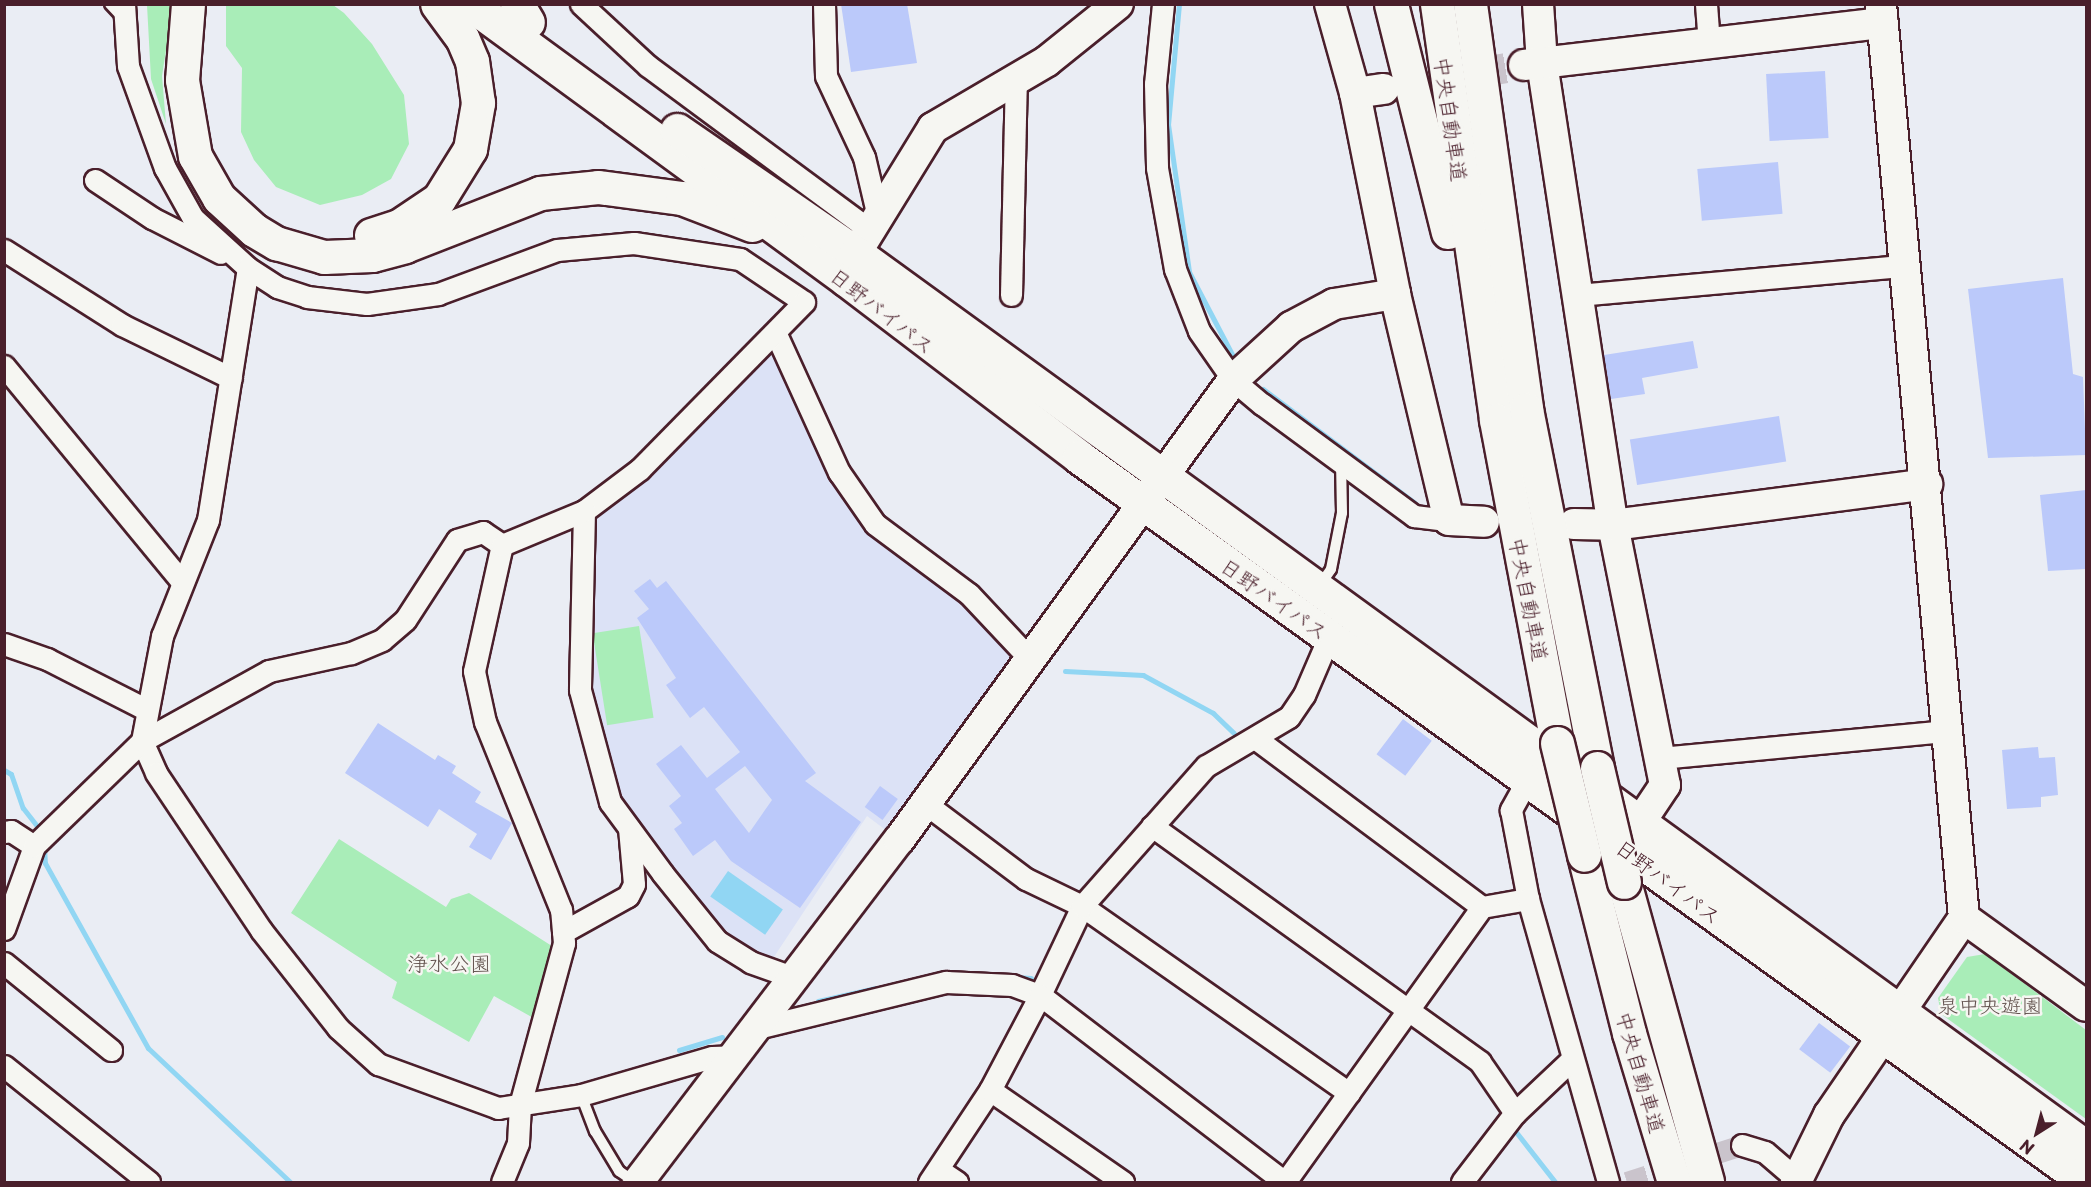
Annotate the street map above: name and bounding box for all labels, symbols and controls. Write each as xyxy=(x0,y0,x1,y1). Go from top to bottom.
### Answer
street label: 中央自動車道 xyxy=(1431,55,1473,183)
street label: 日野バイパス xyxy=(826,261,940,359)
street label: 中央自動車道 xyxy=(1506,535,1554,663)
street label: 日野バイパス xyxy=(1216,552,1334,644)
street label: 日野バイパス xyxy=(1611,833,1727,929)
park label: 浄水公園 xyxy=(407,949,491,975)
park label: 泉中央遊園 xyxy=(1938,991,2042,1017)
street label: 中央自動車道 xyxy=(1613,1008,1671,1136)
north arrow xyxy=(2007,1103,2067,1163)
text: N xyxy=(2014,1134,2039,1161)

